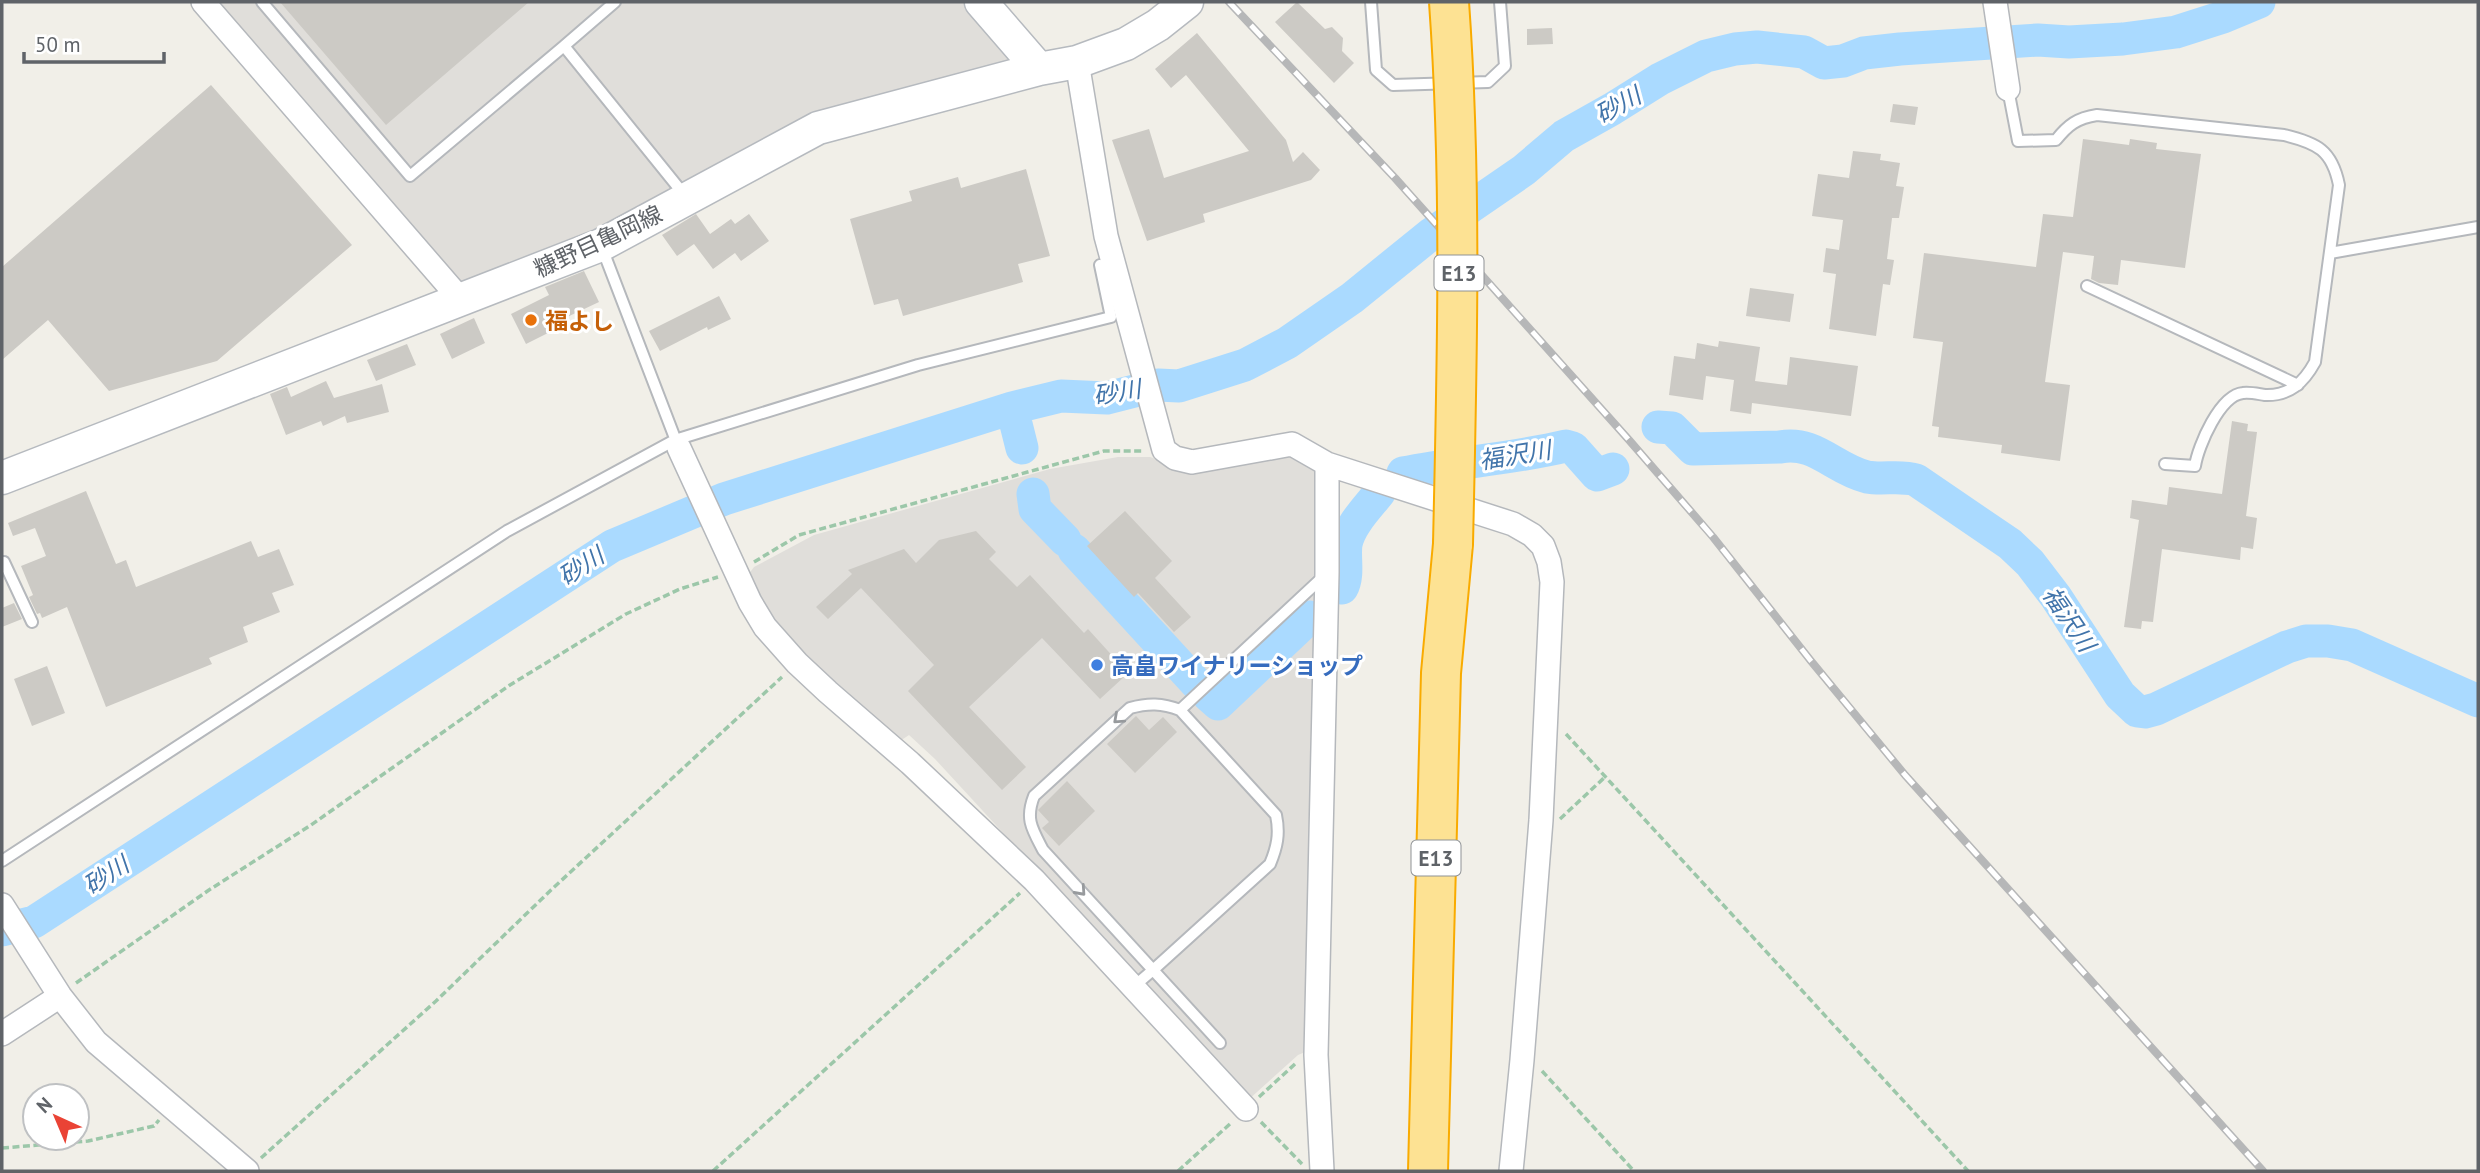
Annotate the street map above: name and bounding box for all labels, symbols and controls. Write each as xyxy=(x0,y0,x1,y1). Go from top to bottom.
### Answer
scale bar xyxy=(24,21,164,65)
text: 50 m xyxy=(35,31,81,58)
water label: 砂川 xyxy=(1589,78,1649,130)
street label: 糠野目亀岡線 xyxy=(529,199,667,283)
road number: E13 xyxy=(1434,256,1484,290)
place label: 福よし xyxy=(545,306,614,335)
marker: 福よし xyxy=(523,312,539,328)
water label: 砂川 xyxy=(1091,372,1146,411)
water label: 福沢川 xyxy=(1477,434,1556,476)
water label: 砂川 xyxy=(552,538,612,592)
water label: 福沢川 xyxy=(2036,580,2104,660)
place label: 高畠ワイナリーショップ xyxy=(1111,651,1363,680)
marker: 高畠ワイナリーショップ xyxy=(1089,657,1105,673)
one-way arrow xyxy=(1113,711,1126,723)
road number: E13 xyxy=(1412,840,1460,876)
water label: 砂川 xyxy=(77,847,137,901)
one-way arrow xyxy=(1072,883,1085,896)
north arrow xyxy=(21,1082,91,1152)
text: N xyxy=(31,1092,57,1118)

